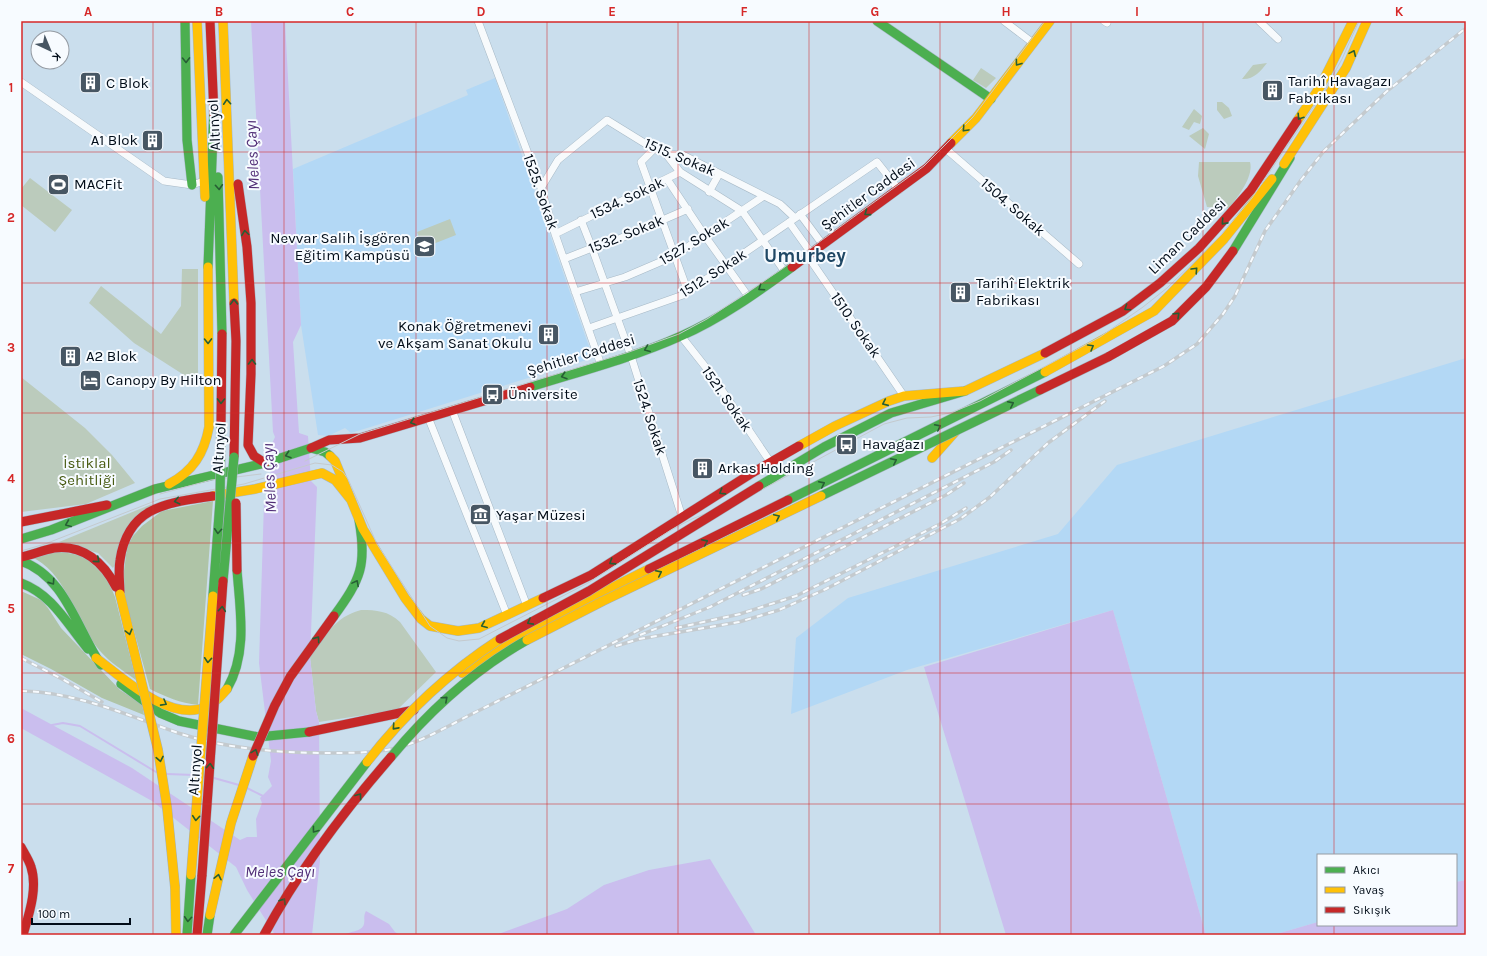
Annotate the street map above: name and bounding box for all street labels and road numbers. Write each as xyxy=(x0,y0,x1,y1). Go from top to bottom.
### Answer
street label: Altınyol xyxy=(204,99,224,151)
street label: 1515. Sokak xyxy=(642,134,718,180)
street label: 1525. Sokak xyxy=(520,152,562,232)
street label: Şehitler Caddesi xyxy=(817,154,919,234)
street label: 1534. Sokak xyxy=(587,173,667,223)
street label: 1504. Sokak xyxy=(977,174,1049,240)
street label: Liman Caddesi xyxy=(1144,194,1230,278)
street label: 1532. Sokak xyxy=(586,211,666,257)
street label: 1527. Sokak xyxy=(656,213,732,269)
street label: 1512. Sokak xyxy=(676,245,750,301)
street label: 1510. Sokak xyxy=(827,289,885,361)
street label: Şehitler Caddesi xyxy=(525,330,637,380)
street label: 1521. Sokak xyxy=(698,363,756,435)
street label: 1524. Sokak xyxy=(629,377,671,457)
street label: Altınyol xyxy=(208,422,230,474)
street label: Altınyol xyxy=(184,744,206,796)

